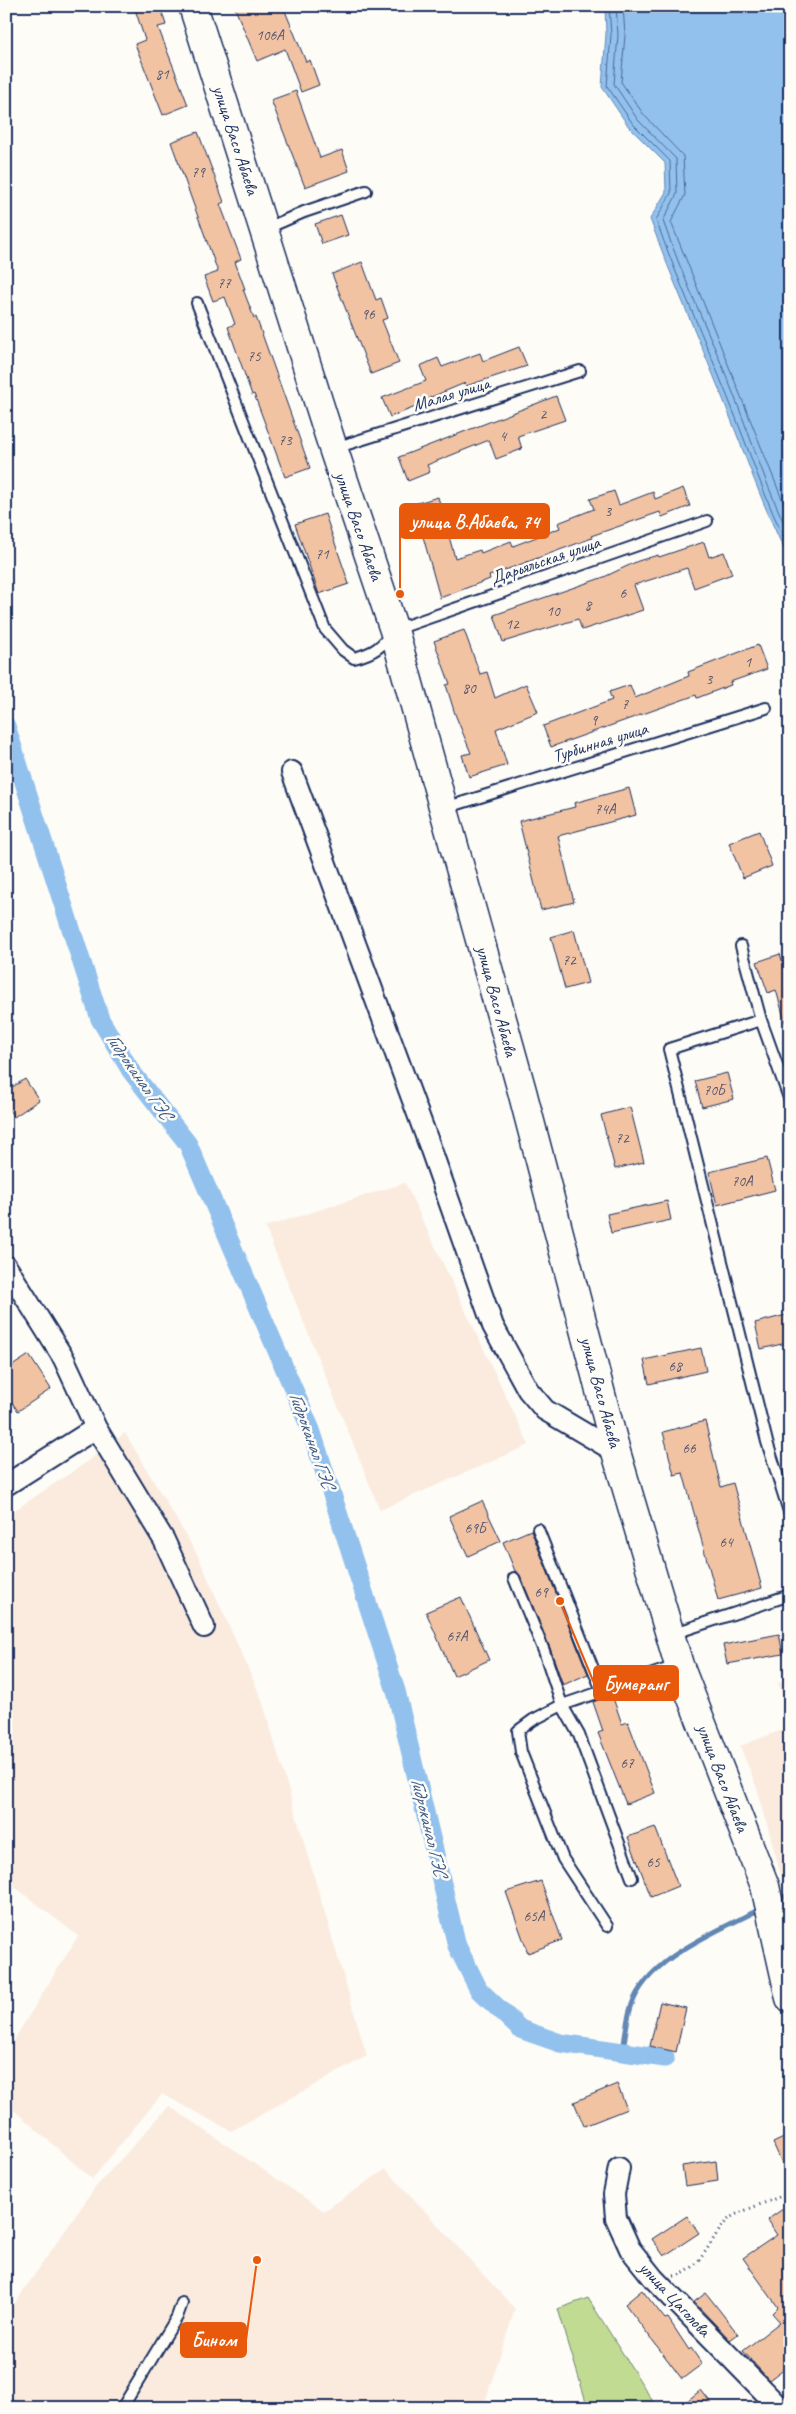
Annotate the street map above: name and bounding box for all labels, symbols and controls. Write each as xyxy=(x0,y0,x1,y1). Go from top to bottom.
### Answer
house number: 106А xyxy=(256,26,285,45)
house number: 81 xyxy=(155,65,170,84)
street label: улица Васо Абаева xyxy=(208,82,265,199)
house number: 79 xyxy=(191,163,206,182)
house number: 77 xyxy=(217,274,232,293)
house number: 96 xyxy=(361,305,376,324)
house number: 75 xyxy=(247,347,262,366)
street label: Малая улица xyxy=(410,371,494,416)
house number: 2 xyxy=(540,405,548,424)
house number: 4 xyxy=(500,427,508,446)
house number: 73 xyxy=(278,431,293,450)
street label: улица Васо Абаева xyxy=(330,468,388,585)
house number: 3 xyxy=(605,502,613,521)
callout: улица В.Абаева, 74 xyxy=(400,504,549,538)
text: улица В.Абаева, 74 xyxy=(409,510,542,534)
street label: Дарьяльская улица xyxy=(487,531,604,589)
house number: 71 xyxy=(315,545,330,564)
house number: 6 xyxy=(620,584,628,603)
house number: 8 xyxy=(585,596,593,615)
house number: 10 xyxy=(546,602,561,621)
house number: 12 xyxy=(505,615,520,634)
house number: 1 xyxy=(745,653,753,672)
house number: 3 xyxy=(706,670,714,689)
house number: 80 xyxy=(462,679,477,698)
house number: 7 xyxy=(622,695,630,714)
house number: 9 xyxy=(591,711,599,730)
street label: Турбинная улица xyxy=(550,717,651,767)
house number: 74А xyxy=(594,800,617,819)
street label: улица Васо Абаева xyxy=(471,942,523,1060)
house number: 72 xyxy=(562,951,577,970)
water label: Гидроканал ГЭС xyxy=(101,1028,180,1128)
house number: 70Б xyxy=(703,1081,727,1100)
house number: 72 xyxy=(615,1129,630,1148)
house number: 70А xyxy=(731,1172,754,1191)
street label: улица Васо Абаева xyxy=(575,1333,627,1451)
house number: 68 xyxy=(668,1357,683,1376)
water label: Гидроканал ГЭС xyxy=(284,1389,342,1496)
house number: 66 xyxy=(682,1439,697,1458)
house number: 69Б xyxy=(464,1519,488,1538)
house number: 64 xyxy=(719,1533,734,1552)
house number: 69 xyxy=(534,1583,549,1602)
house number: 67А xyxy=(446,1627,469,1646)
callout: Бумеранг xyxy=(594,1666,678,1700)
text: Бумеранг xyxy=(604,1672,671,1696)
street label: улица Васо Абаева xyxy=(692,1720,754,1837)
house number: 67 xyxy=(620,1754,635,1773)
water label: Гидроканал ГЭС xyxy=(405,1776,454,1883)
house number: 65 xyxy=(646,1853,661,1872)
house number: 65А xyxy=(523,1907,546,1926)
street label: улица Цаголова xyxy=(634,2256,716,2342)
callout: Бином xyxy=(181,2323,246,2357)
text: Бином xyxy=(191,2328,238,2352)

